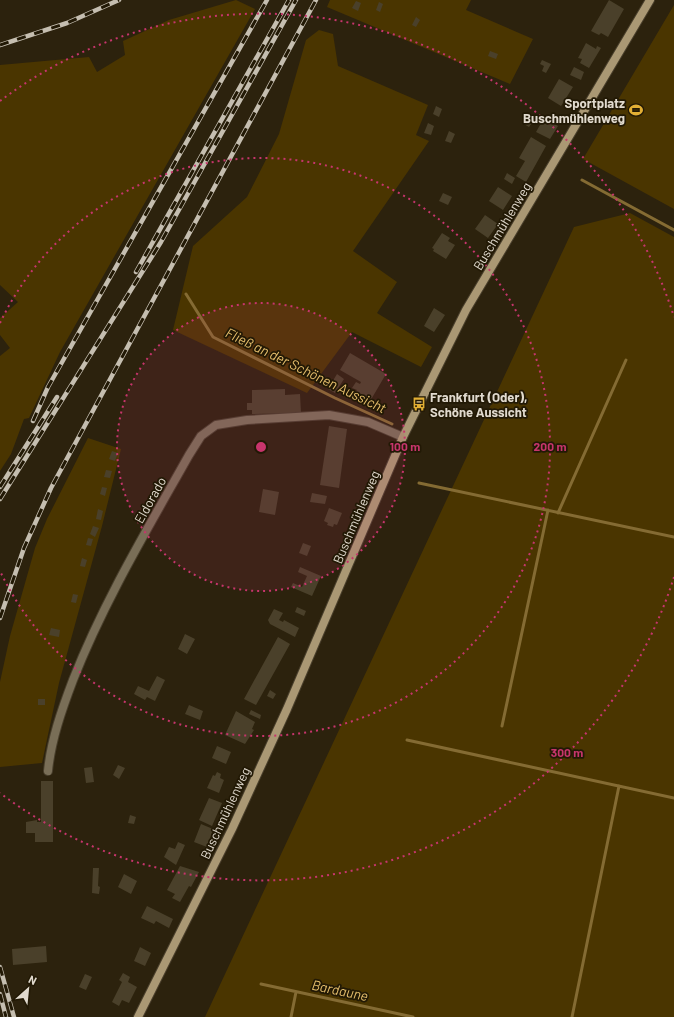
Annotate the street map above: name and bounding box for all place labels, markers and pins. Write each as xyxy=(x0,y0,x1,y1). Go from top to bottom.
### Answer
place label: Sportplatz Buschmühlenweg xyxy=(523,95,625,126)
sports icon: Sportplatz Buschmühlenweg xyxy=(628,102,644,118)
place label: Frankfurt (Oder), Schöne Aussicht xyxy=(430,389,527,420)
bus stop icon: Frankfurt (Oder), Schöne Aussicht xyxy=(411,396,427,412)
centre of rings xyxy=(254,440,268,454)

